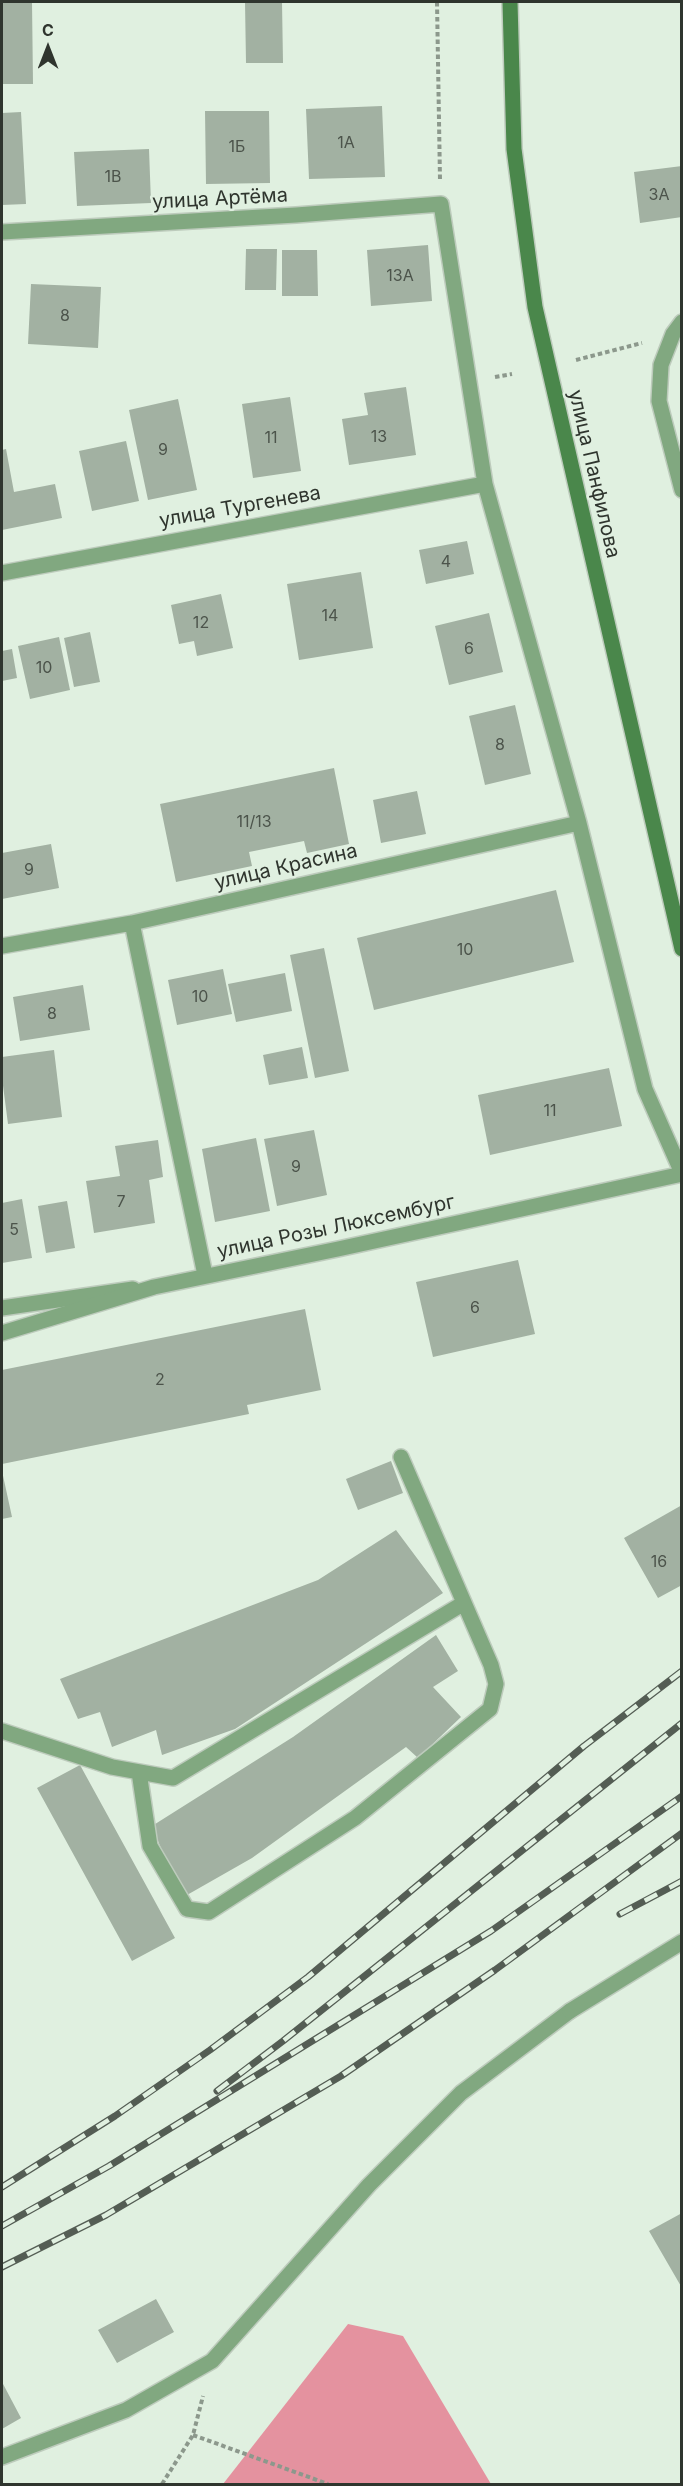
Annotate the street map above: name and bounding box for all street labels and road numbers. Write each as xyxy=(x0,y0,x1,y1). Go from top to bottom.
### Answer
street label: улица Артёма xyxy=(152,183,288,215)
street label: улица Панфилова xyxy=(563,387,625,561)
street label: улица Тургенева xyxy=(157,481,323,533)
street label: улица Красина xyxy=(212,839,360,895)
street label: улица Розы Люксембург xyxy=(215,1190,457,1264)

